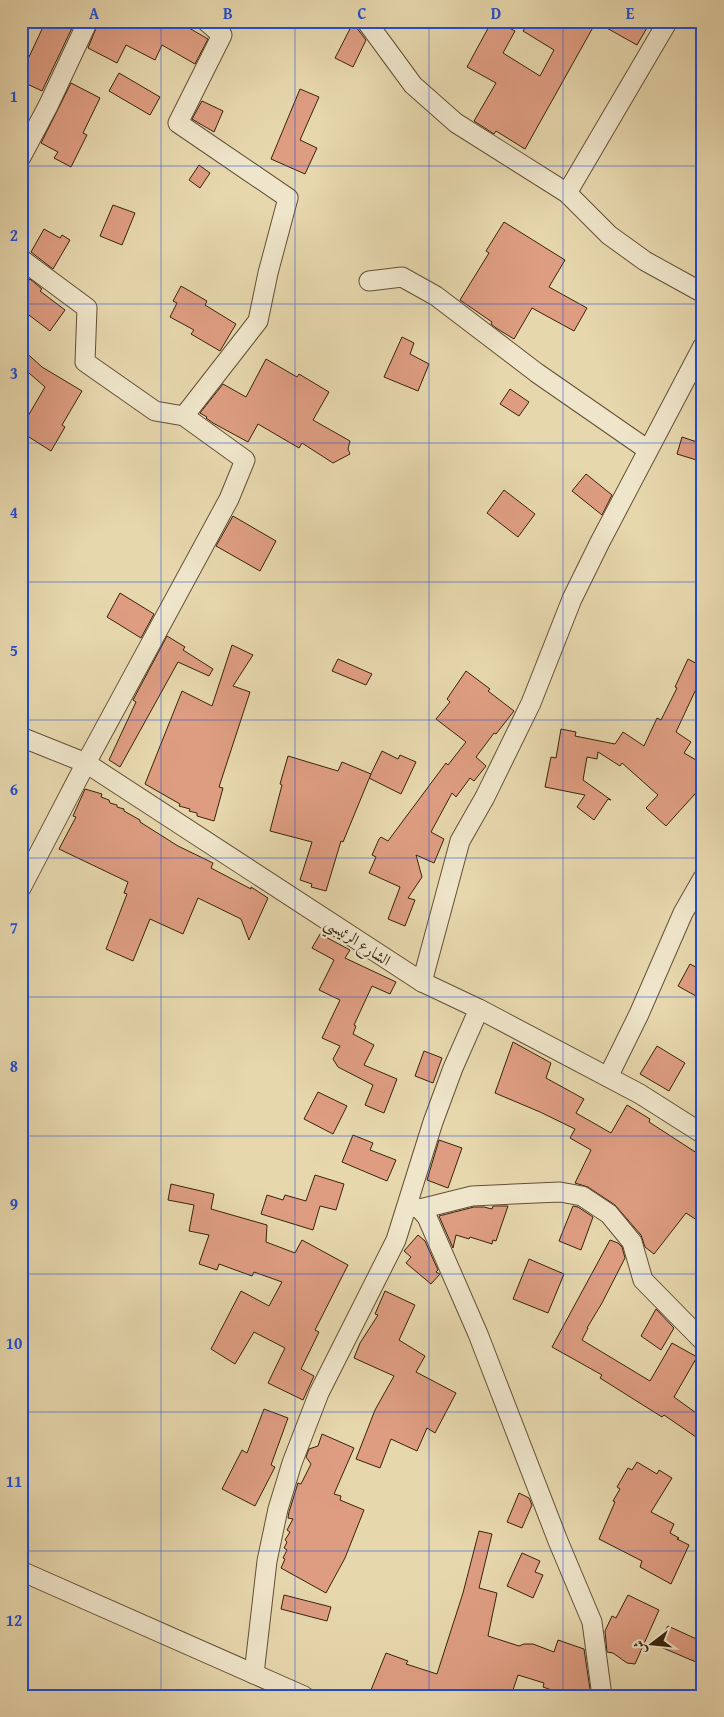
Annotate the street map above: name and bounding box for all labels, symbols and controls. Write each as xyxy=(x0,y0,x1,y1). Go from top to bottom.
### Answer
text: A xyxy=(89,1,100,25)
text: B xyxy=(223,1,233,25)
text: C xyxy=(357,1,367,25)
text: D xyxy=(491,1,501,25)
text: E xyxy=(626,1,635,25)
text: 1 xyxy=(10,84,18,108)
text: 2 xyxy=(10,223,18,247)
text: 3 xyxy=(10,361,18,385)
text: 4 xyxy=(10,500,18,524)
text: 5 xyxy=(10,638,18,662)
text: 6 xyxy=(10,777,18,801)
street label: الشارع الرئيسي xyxy=(318,911,396,975)
text: 7 xyxy=(10,915,18,939)
text: 8 xyxy=(10,1054,18,1078)
text: 9 xyxy=(10,1192,18,1216)
text: 10 xyxy=(6,1331,22,1355)
text: 11 xyxy=(6,1469,22,1493)
text: 12 xyxy=(6,1608,22,1632)
north arrow xyxy=(626,1620,676,1670)
text: ش xyxy=(628,1638,651,1657)

